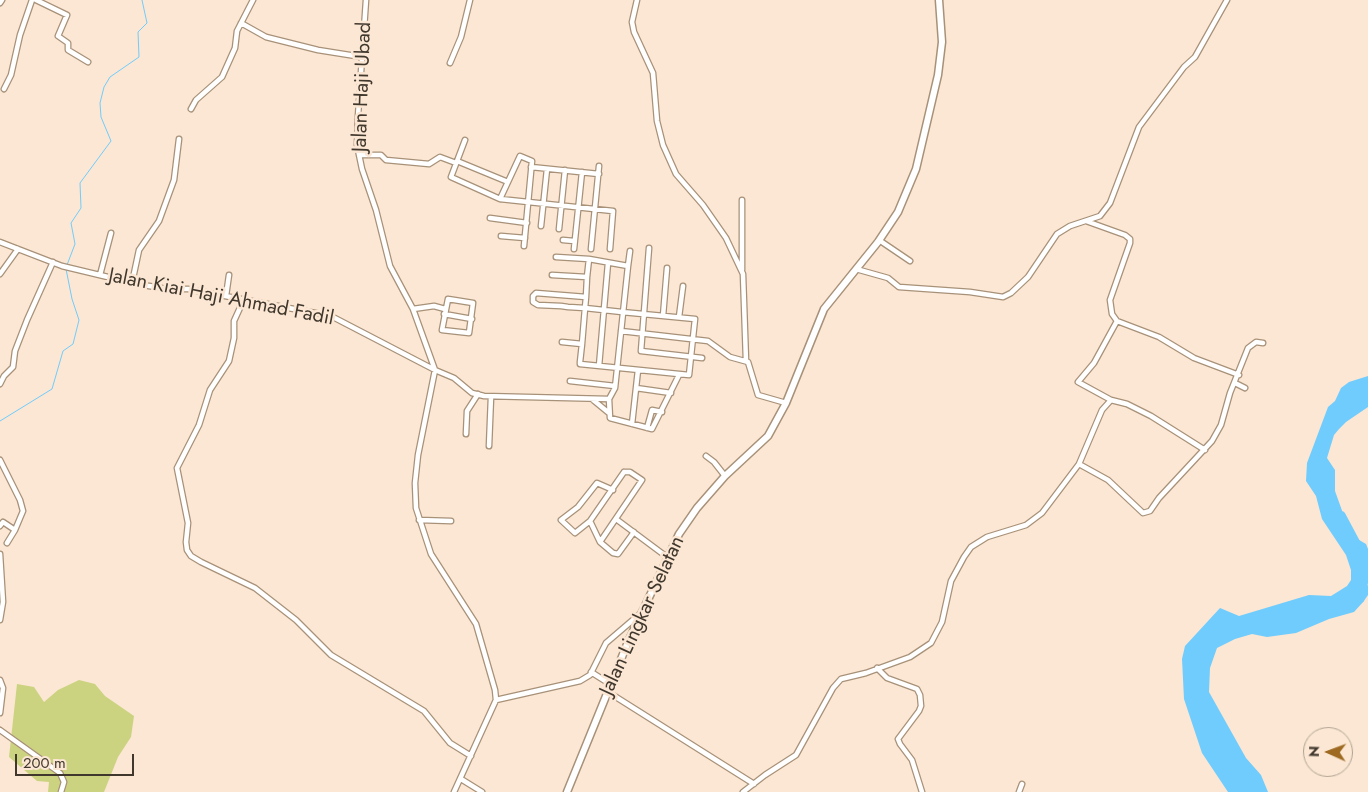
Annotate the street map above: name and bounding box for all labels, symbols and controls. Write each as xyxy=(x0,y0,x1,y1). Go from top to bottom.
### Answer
street label: Jalan Haji Ubad xyxy=(349,22,377,152)
street label: Jalan Kiai Haji Ahmad Fadil xyxy=(106,264,336,332)
street label: Jalan Lingkar Selatan xyxy=(596,533,690,699)
north arrow xyxy=(1303,727,1353,777)
scale bar xyxy=(18,744,136,776)
text: N xyxy=(1304,746,1324,757)
text: 200 m xyxy=(23,752,66,774)

